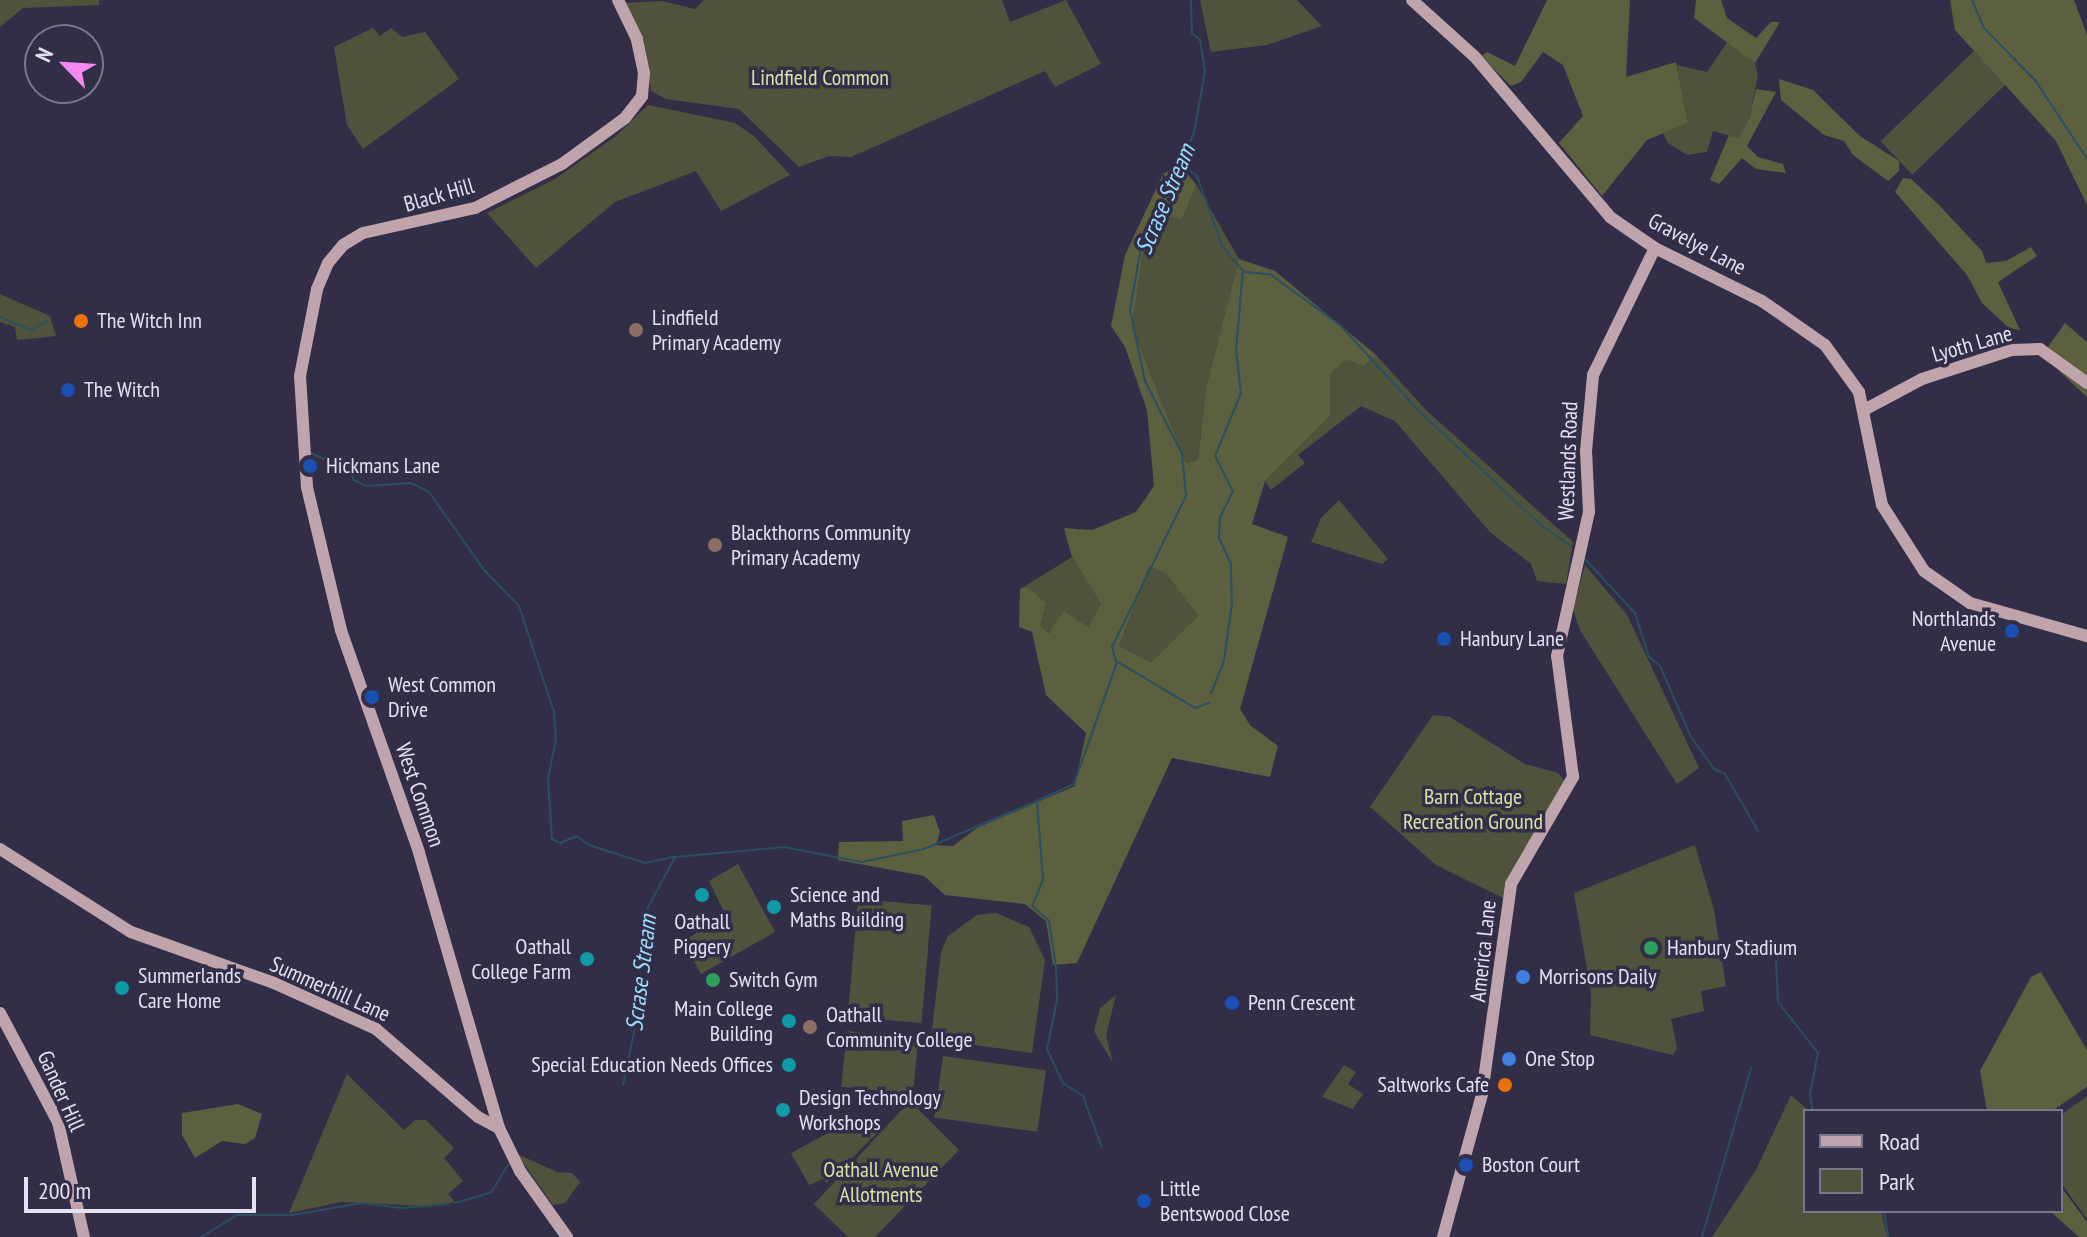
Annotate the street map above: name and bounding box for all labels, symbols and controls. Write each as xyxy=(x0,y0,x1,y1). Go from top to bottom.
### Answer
north arrow xyxy=(24,24,104,104)
text: N xyxy=(29,43,59,66)
park label: Lindfield Common xyxy=(751,65,889,91)
water label: Scrase Stream xyxy=(1129,140,1201,258)
street label: Black Hill xyxy=(401,172,477,218)
street label: Gravelye Lane xyxy=(1644,207,1750,281)
place label: Lindfield Primary Academy xyxy=(652,304,782,356)
place label: The Witch Inn xyxy=(97,308,202,334)
marker: The Witch Inn xyxy=(72,312,90,330)
street label: Lyoth Lane xyxy=(1929,320,2015,368)
marker: Lindfield Primary Academy xyxy=(627,321,645,339)
place label: The Witch xyxy=(84,377,160,403)
marker: The Witch xyxy=(59,381,77,399)
street label: Westlands Road xyxy=(1553,401,1583,521)
place label: Hickmans Lane xyxy=(326,453,440,479)
marker: Hickmans Lane xyxy=(301,457,319,475)
place label: Blackthorns Community Primary Academy xyxy=(731,519,910,570)
marker: Blackthorns Community Primary Academy xyxy=(706,536,724,554)
place label: Northlands Avenue xyxy=(1912,605,1996,656)
marker: Northlands Avenue xyxy=(2003,622,2021,640)
place label: Hanbury Lane xyxy=(1460,626,1565,652)
marker: Hanbury Lane xyxy=(1435,630,1453,648)
place label: West Common Drive xyxy=(388,671,496,722)
marker: West Common Drive xyxy=(363,688,381,706)
street label: West Common xyxy=(390,740,450,850)
park label: Barn Cottage Recreation Ground xyxy=(1403,783,1543,834)
place label: Science and Maths Building xyxy=(790,881,904,932)
marker: Oathall Piggery xyxy=(693,886,711,904)
marker: Science and Maths Building xyxy=(765,898,783,916)
street label: America Lane xyxy=(1465,899,1501,1003)
place label: Oathall Piggery xyxy=(673,908,731,960)
water label: Scrase Stream xyxy=(620,913,662,1033)
place label: Oathall College Farm xyxy=(471,933,571,984)
place label: Hanbury Stadium xyxy=(1667,935,1798,961)
marker: Hanbury Stadium xyxy=(1642,939,1660,957)
marker: Oathall College Farm xyxy=(578,950,596,968)
street label: Summerhill Lane xyxy=(266,951,394,1027)
place label: Summerlands Care Home xyxy=(138,962,241,1014)
place label: Morrisons Daily xyxy=(1539,964,1657,990)
place label: Switch Gym xyxy=(729,967,818,993)
marker: Morrisons Daily xyxy=(1514,968,1532,986)
marker: Switch Gym xyxy=(704,971,722,989)
marker: Summerlands Care Home xyxy=(113,979,131,997)
place label: Penn Crescent xyxy=(1248,990,1355,1016)
marker: Penn Crescent xyxy=(1223,994,1241,1012)
place label: Main College Building xyxy=(674,995,773,1046)
place label: Oathall Community College xyxy=(826,1001,973,1052)
marker: Main College Building xyxy=(780,1012,798,1030)
marker: Oathall Community College xyxy=(801,1018,819,1036)
place label: One Stop xyxy=(1525,1046,1595,1072)
street label: Gander Hill xyxy=(32,1047,90,1135)
marker: One Stop xyxy=(1500,1050,1518,1068)
place label: Special Education Needs Offices xyxy=(531,1052,773,1078)
marker: Special Education Needs Offices xyxy=(780,1056,798,1074)
place label: Saltworks Cafe xyxy=(1378,1072,1489,1098)
marker: Saltworks Cafe xyxy=(1496,1076,1514,1094)
place label: Design Technology Workshops xyxy=(799,1084,941,1136)
marker: Design Technology Workshops xyxy=(774,1101,792,1119)
legend xyxy=(1803,1109,2063,1213)
text: Road xyxy=(1879,1126,1920,1157)
place label: Boston Court xyxy=(1482,1152,1580,1178)
park label: Oathall Avenue Allotments xyxy=(823,1156,939,1208)
marker: Boston Court xyxy=(1457,1156,1475,1174)
scale bar xyxy=(28,1161,260,1211)
text: Park xyxy=(1879,1166,1915,1197)
text: 200 m xyxy=(38,1175,91,1206)
place label: Little Bentswood Close xyxy=(1160,1175,1290,1226)
marker: Little Bentswood Close xyxy=(1135,1192,1153,1210)

